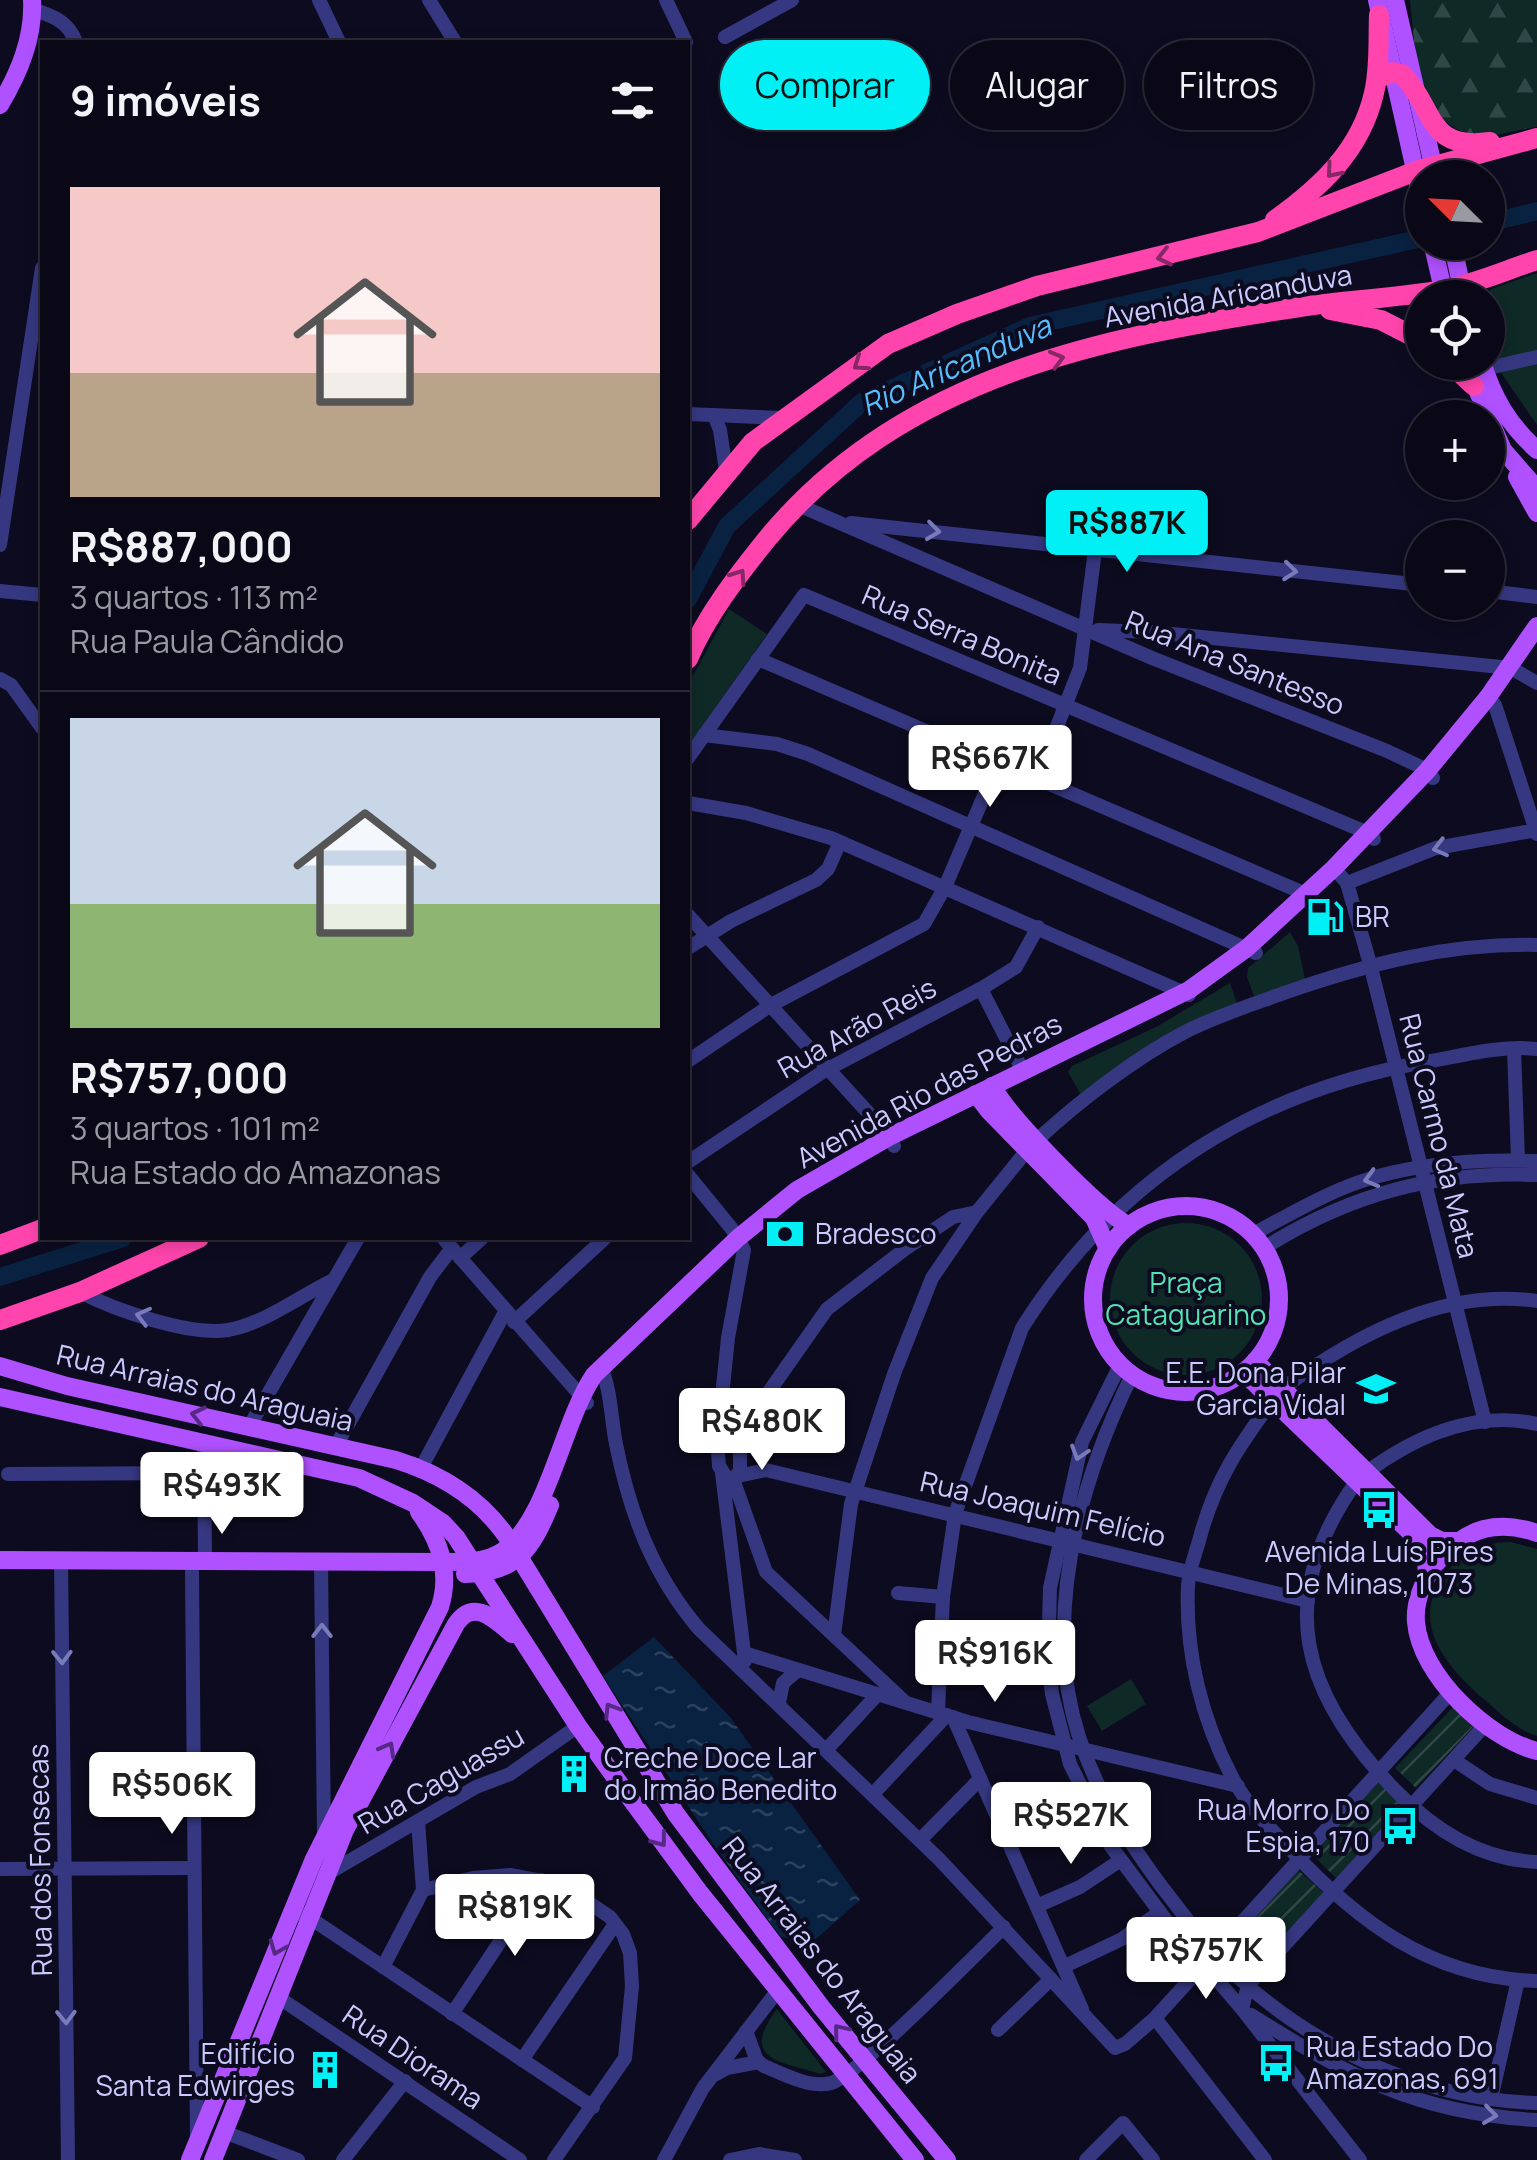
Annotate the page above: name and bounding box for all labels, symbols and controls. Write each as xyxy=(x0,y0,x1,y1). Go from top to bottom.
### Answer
chip: Comprar xyxy=(720,40,930,130)
chip: Alugar xyxy=(950,40,1124,130)
chip: Filtros xyxy=(1144,40,1313,130)
text: 9 imóveis xyxy=(70,71,261,129)
icon: filters xyxy=(605,73,660,128)
one-way arrow xyxy=(1327,160,1345,178)
north arrow xyxy=(1405,160,1505,260)
map controls xyxy=(1405,160,1505,620)
one-way arrow xyxy=(1156,245,1173,266)
icon: home xyxy=(275,252,455,432)
street label: Avenida Aricanduva xyxy=(1101,254,1355,336)
button: locate xyxy=(1405,280,1505,380)
water label: Rio Aricanduva xyxy=(854,304,1058,425)
one-way arrow xyxy=(1048,349,1065,370)
one-way arrow xyxy=(852,352,871,370)
button: + xyxy=(1405,400,1505,500)
pin: R$887K xyxy=(1046,490,1208,575)
text: R$887K xyxy=(1068,500,1186,544)
text: R$887,000 xyxy=(70,517,293,575)
one-way arrow xyxy=(925,520,941,541)
button: − xyxy=(1405,520,1505,620)
one-way arrow xyxy=(1283,559,1299,581)
one-way arrow xyxy=(727,568,745,587)
text: 3 quartos · 113 m² xyxy=(70,575,318,619)
street label: Rua Serra Bonita xyxy=(857,575,1068,693)
street label: Rua Ana Santesso xyxy=(1120,601,1351,723)
text: Rua Paula Cândido xyxy=(70,619,344,663)
pin: R$667K xyxy=(909,725,1071,810)
text: R$667K xyxy=(931,735,1049,779)
icon: home xyxy=(275,783,455,963)
one-way arrow xyxy=(1432,836,1449,857)
fuel station icon: BR xyxy=(1304,896,1346,938)
place label: BR xyxy=(1355,897,1390,935)
street label: Rua Arão Reis xyxy=(770,968,943,1086)
street label: Avenida Rio das Pedras xyxy=(789,1004,1068,1176)
street label: Rua Carmo da Mata xyxy=(1391,1010,1489,1262)
text: R$757,000 xyxy=(70,1048,288,1106)
text: 3 quartos · 101 m² xyxy=(70,1106,320,1150)
text: Rua Estado do Amazonas xyxy=(70,1150,441,1194)
one-way arrow xyxy=(1364,1167,1381,1188)
bank icon: Bradesco xyxy=(764,1213,806,1255)
place label: Bradesco xyxy=(815,1214,937,1252)
park label: Praça Cataguarino xyxy=(1106,1263,1266,1333)
one-way arrow xyxy=(135,1307,152,1328)
street label: Rua Arraias do Araguaia xyxy=(53,1334,357,1440)
place label: E.E. Dona Pilar Garcia Vidal xyxy=(1165,1353,1346,1423)
school or university icon: E.E. Dona Pilar Garcia Vidal xyxy=(1355,1368,1397,1410)
pin: R$480K xyxy=(681,1388,843,1473)
text: R$480K xyxy=(701,1398,823,1442)
one-way arrow xyxy=(190,1406,207,1427)
one-way arrow xyxy=(1070,1444,1091,1461)
pin: R$493K xyxy=(141,1452,303,1537)
street label: Rua Joaquim Felício xyxy=(917,1461,1170,1555)
text: R$493K xyxy=(162,1462,282,1506)
bus stop icon: Avenida Luís Pires De Minas, 1073 xyxy=(1358,1489,1400,1531)
place label: Avenida Luís Pires De Minas, 1073 xyxy=(1264,1532,1494,1602)
pin: R$916K xyxy=(914,1620,1076,1705)
one-way arrow xyxy=(311,1622,333,1638)
text: R$916K xyxy=(937,1630,1053,1674)
one-way arrow xyxy=(52,1650,73,1666)
one-way arrow xyxy=(604,1703,623,1721)
street label: Rua Caguassu xyxy=(351,1716,530,1842)
place label: Creche Doce Lar do Irmão Benedito xyxy=(604,1738,837,1808)
one-way arrow xyxy=(376,1741,396,1759)
street label: Rua dos Fonsecas xyxy=(18,1744,60,1977)
pin: R$506K xyxy=(91,1752,253,1837)
building icon: Creche Doce Lar do Irmão Benedito xyxy=(553,1753,595,1795)
text: R$506K xyxy=(111,1762,233,1806)
pin: R$527K xyxy=(990,1782,1152,1867)
place label: Rua Morro Do Espia, 170 xyxy=(1197,1790,1370,1860)
text: R$527K xyxy=(1013,1792,1129,1836)
bus stop icon: Rua Morro Do Espia, 170 xyxy=(1379,1805,1421,1847)
street label: Rua Arraias do Araguaia xyxy=(714,1828,931,2091)
one-way arrow xyxy=(649,1829,666,1847)
pin: R$819K xyxy=(434,1874,596,1959)
text: R$819K xyxy=(457,1884,573,1928)
pin: R$757K xyxy=(1125,1917,1287,2002)
text: R$757K xyxy=(1149,1927,1263,1971)
one-way arrow xyxy=(269,1938,289,1956)
street label: Rua Diorama xyxy=(336,1995,491,2117)
one-way arrow xyxy=(56,2010,77,2026)
one-way arrow xyxy=(834,2025,852,2043)
place label: Rua Estado Do Amazonas, 691 xyxy=(1306,2027,1499,2097)
place label: Edifício Santa Edwirges xyxy=(95,2034,295,2104)
bus stop icon: Rua Estado Do Amazonas, 691 xyxy=(1255,2042,1297,2084)
building icon: Edifício Santa Edwirges xyxy=(304,2049,346,2091)
one-way arrow xyxy=(1482,2104,1498,2125)

